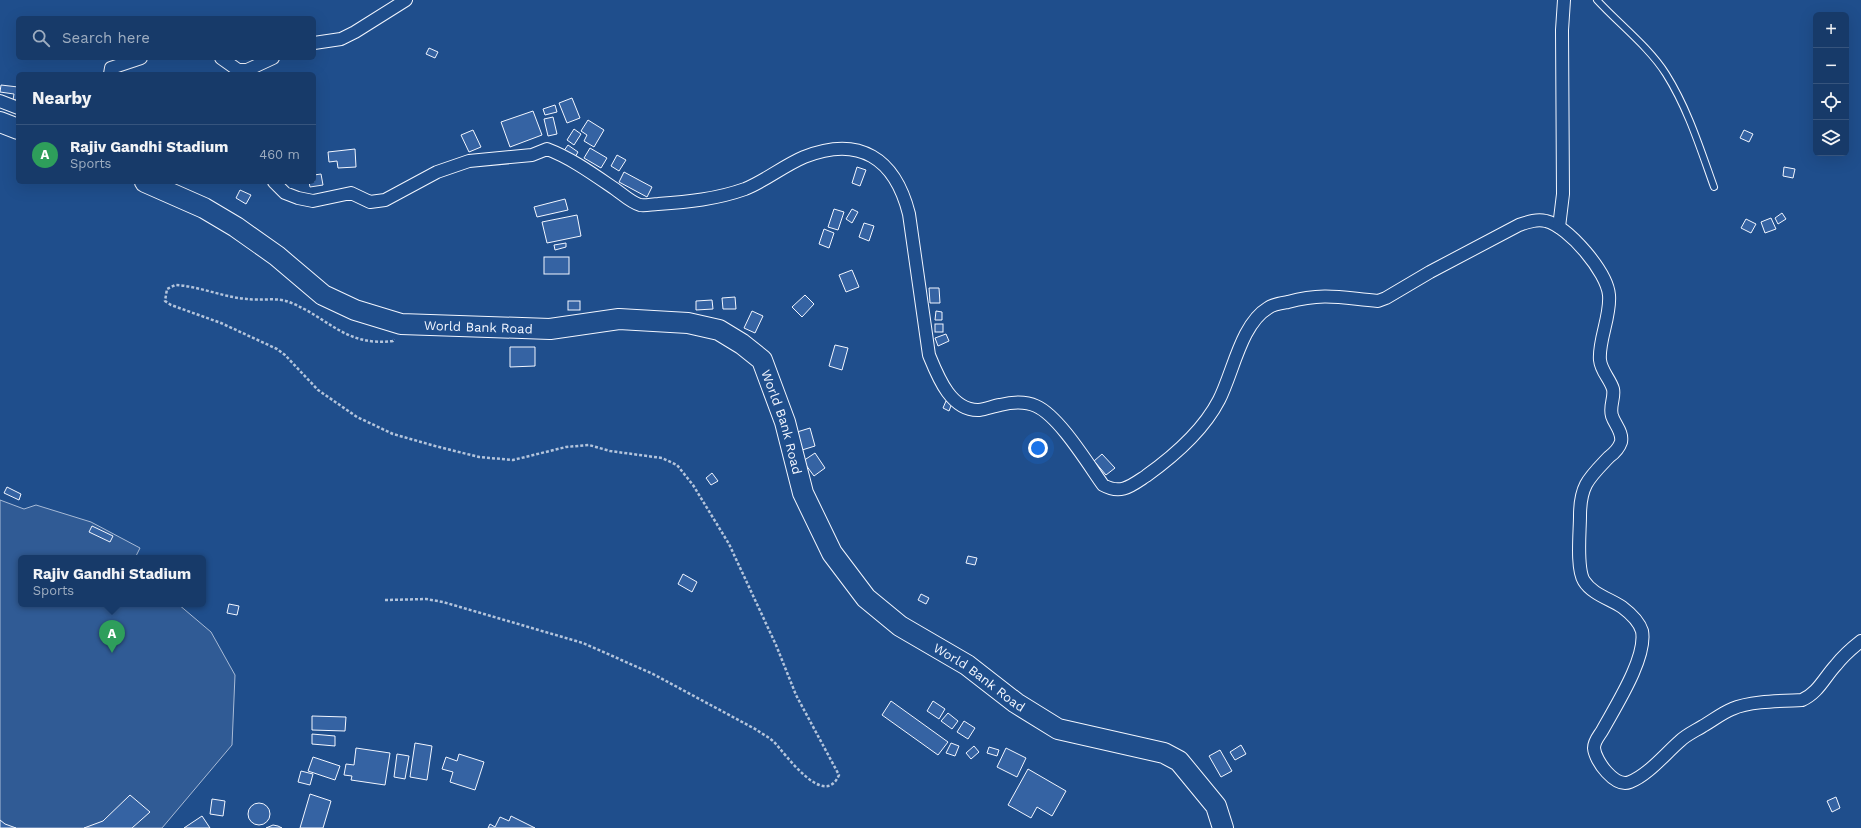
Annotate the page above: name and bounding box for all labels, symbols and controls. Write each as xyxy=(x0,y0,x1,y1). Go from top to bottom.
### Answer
map controls xyxy=(1813,12,1849,156)
button: + xyxy=(1813,12,1849,48)
search box xyxy=(16,16,316,60)
icon: search xyxy=(30,27,52,49)
text: Search here xyxy=(62,29,150,47)
button: − xyxy=(1813,48,1849,84)
button: locate xyxy=(1813,84,1849,120)
text: Nearby xyxy=(32,88,91,108)
button: layers xyxy=(1813,120,1849,156)
text: Rajiv Gandhi Stadium xyxy=(70,138,228,156)
text: A xyxy=(41,147,49,162)
text: 460 m xyxy=(259,147,300,162)
text: Sports xyxy=(70,156,111,171)
street label: World Bank Road xyxy=(424,318,533,336)
street label: World Bank Road xyxy=(758,368,805,476)
your location xyxy=(1028,438,1048,458)
popup xyxy=(18,555,206,607)
text: Rajiv Gandhi Stadium xyxy=(33,565,191,583)
text: Sports xyxy=(33,583,74,598)
pin: A xyxy=(99,620,125,653)
street label: World Bank Road xyxy=(931,640,1028,715)

